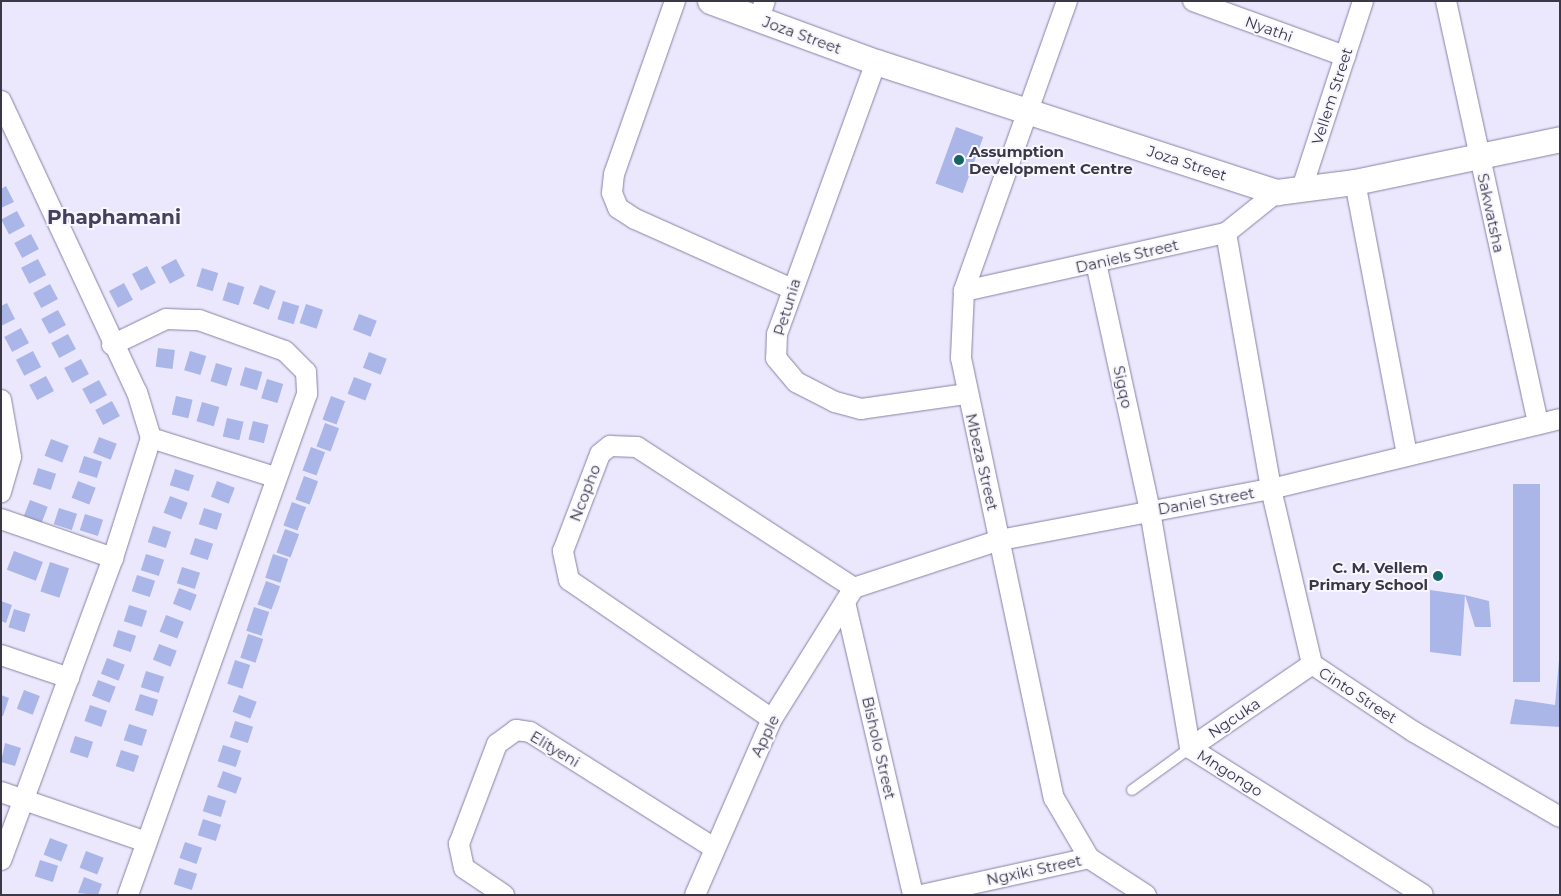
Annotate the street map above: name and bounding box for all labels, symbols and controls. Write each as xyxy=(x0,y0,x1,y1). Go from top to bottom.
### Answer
street label: Joza Street xyxy=(760,12,844,58)
street label: Nyathi xyxy=(1243,12,1295,46)
street label: Vellem Street xyxy=(1308,45,1356,147)
place label: Assumption Development Centre xyxy=(969,142,1133,177)
street label: Joza Street xyxy=(1145,142,1229,184)
marker: Assumption Development Centre xyxy=(953,154,965,166)
street label: Sakwatsha xyxy=(1474,172,1508,254)
district label: Phaphamani xyxy=(47,205,181,229)
street label: Daniels Street xyxy=(1074,235,1180,277)
street label: Petunia xyxy=(770,276,804,338)
street label: Sigqo xyxy=(1110,364,1136,410)
street label: Mbeza Street xyxy=(962,412,1002,512)
street label: Ncopho xyxy=(566,462,604,524)
street label: Daniel Street xyxy=(1156,484,1256,518)
place label: C. M. Vellem Primary School xyxy=(1309,558,1428,593)
marker: C. M. Vellem Primary School xyxy=(1432,570,1444,582)
street label: Cinto Street xyxy=(1316,663,1400,727)
street label: Ngcuka xyxy=(1205,694,1263,742)
street label: Bisholo Street xyxy=(858,695,900,801)
street label: Apple xyxy=(747,712,783,760)
street label: Elityeni xyxy=(527,727,583,771)
street label: Mngongo xyxy=(1194,746,1266,800)
street label: Ngxiki Street xyxy=(985,851,1083,889)

